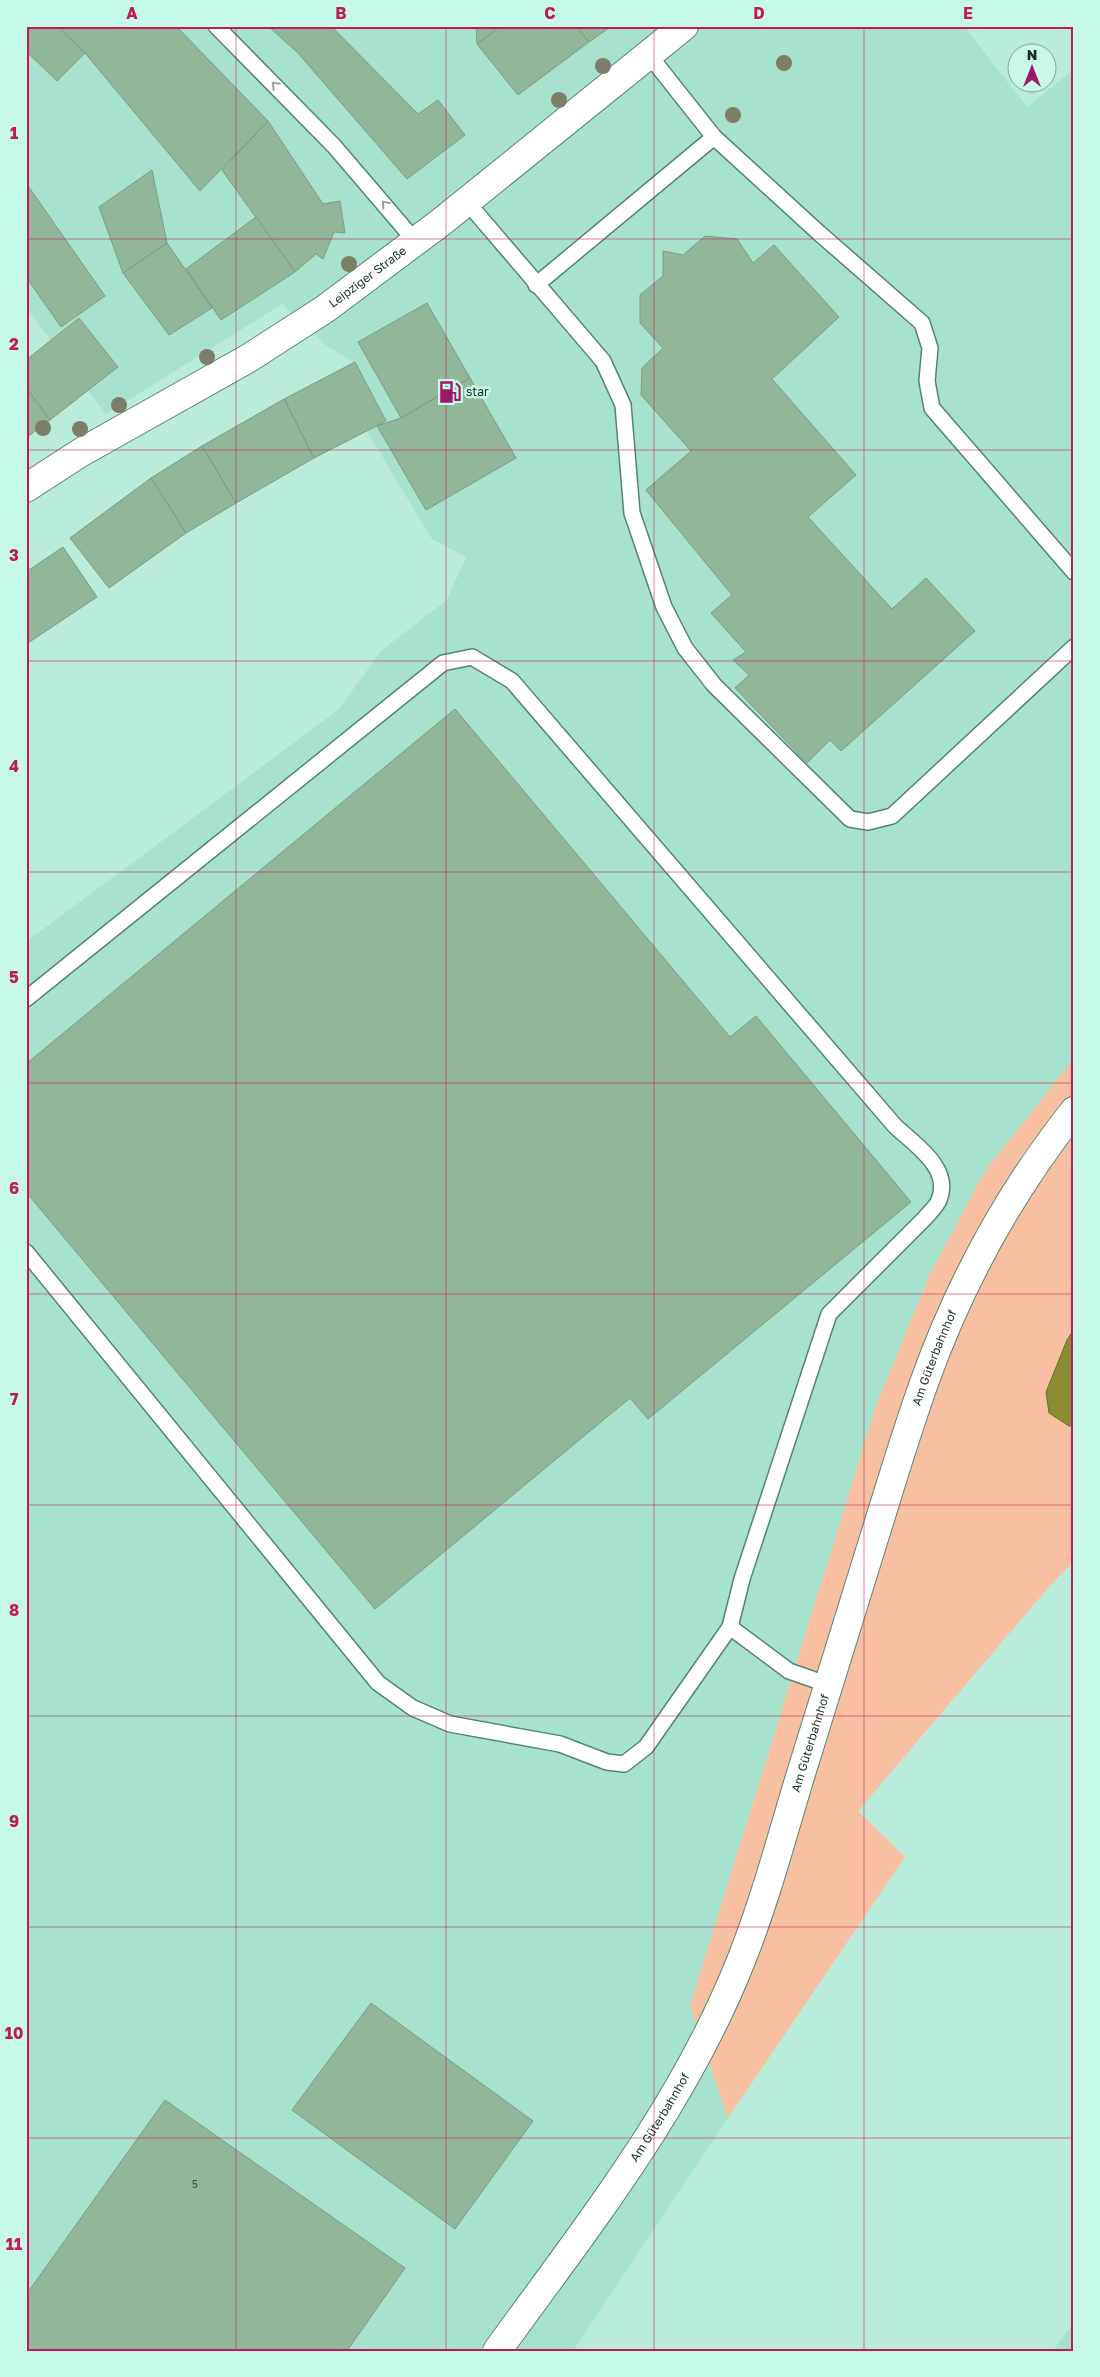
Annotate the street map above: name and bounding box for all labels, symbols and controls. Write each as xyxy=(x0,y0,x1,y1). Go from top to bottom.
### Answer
text: A xyxy=(126,3,138,23)
text: B xyxy=(335,3,347,23)
text: C xyxy=(544,3,556,23)
text: D xyxy=(753,3,765,23)
text: E xyxy=(963,3,973,23)
north arrow xyxy=(1008,42,1058,92)
text: N xyxy=(1027,46,1037,63)
one-way arrow xyxy=(271,82,280,91)
text: 1 xyxy=(10,123,18,143)
one-way arrow xyxy=(382,201,391,210)
street label: Leipziger Straße xyxy=(326,243,409,311)
text: 2 xyxy=(9,334,19,354)
fuel station icon: star xyxy=(437,379,463,405)
place label: star xyxy=(466,384,489,399)
text: 3 xyxy=(9,545,19,565)
text: 4 xyxy=(9,756,19,776)
text: 5 xyxy=(9,967,19,987)
text: 6 xyxy=(9,1178,19,1198)
street label: Am Güterbahnhof xyxy=(909,1307,960,1408)
text: 7 xyxy=(10,1389,19,1409)
text: 8 xyxy=(9,1600,19,1620)
street label: Am Güterbahnhof xyxy=(788,1692,832,1794)
text: 9 xyxy=(9,1811,19,1831)
text: 10 xyxy=(5,2023,23,2043)
street label: Am Güterbahnhof xyxy=(627,2070,693,2164)
house number: 5 xyxy=(192,2178,198,2190)
text: 11 xyxy=(6,2234,22,2254)

